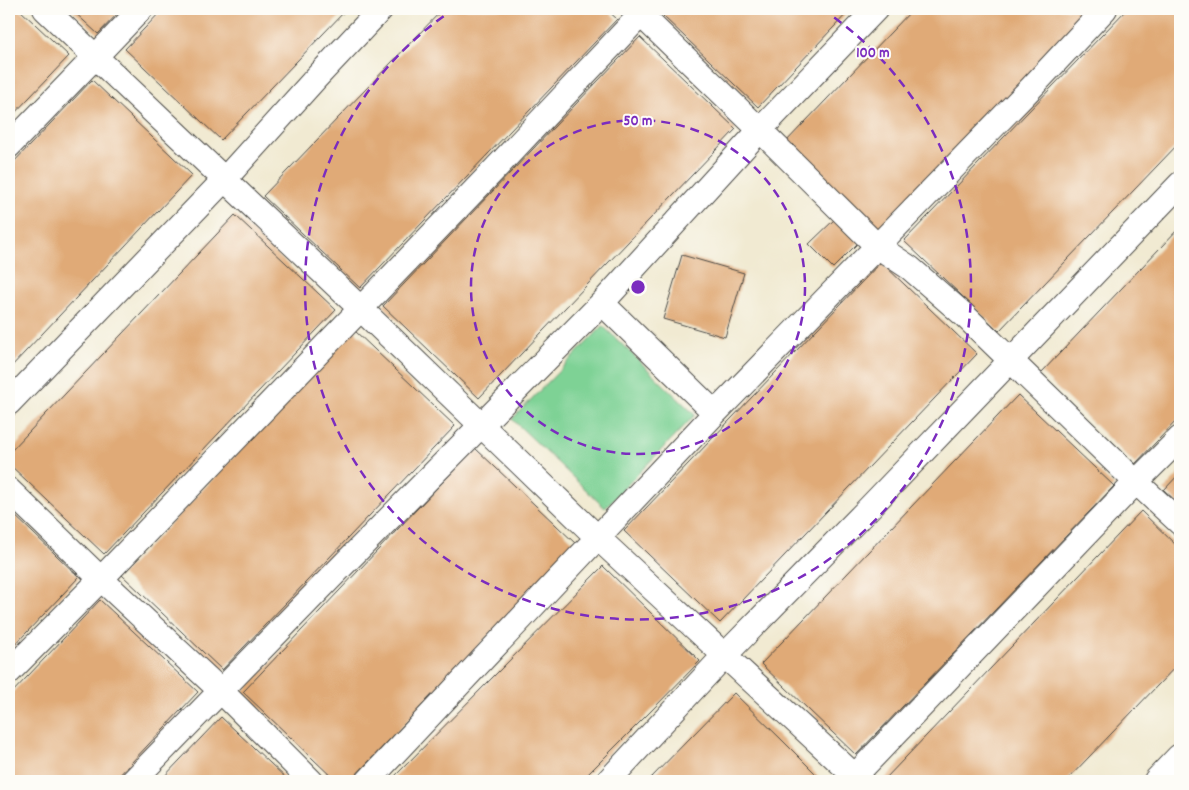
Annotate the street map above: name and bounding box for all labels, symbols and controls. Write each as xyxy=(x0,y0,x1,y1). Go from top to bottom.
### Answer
text: 100 m xyxy=(856,43,890,65)
text: 50 m xyxy=(624,111,652,133)
centre of rings xyxy=(629,278,647,296)

